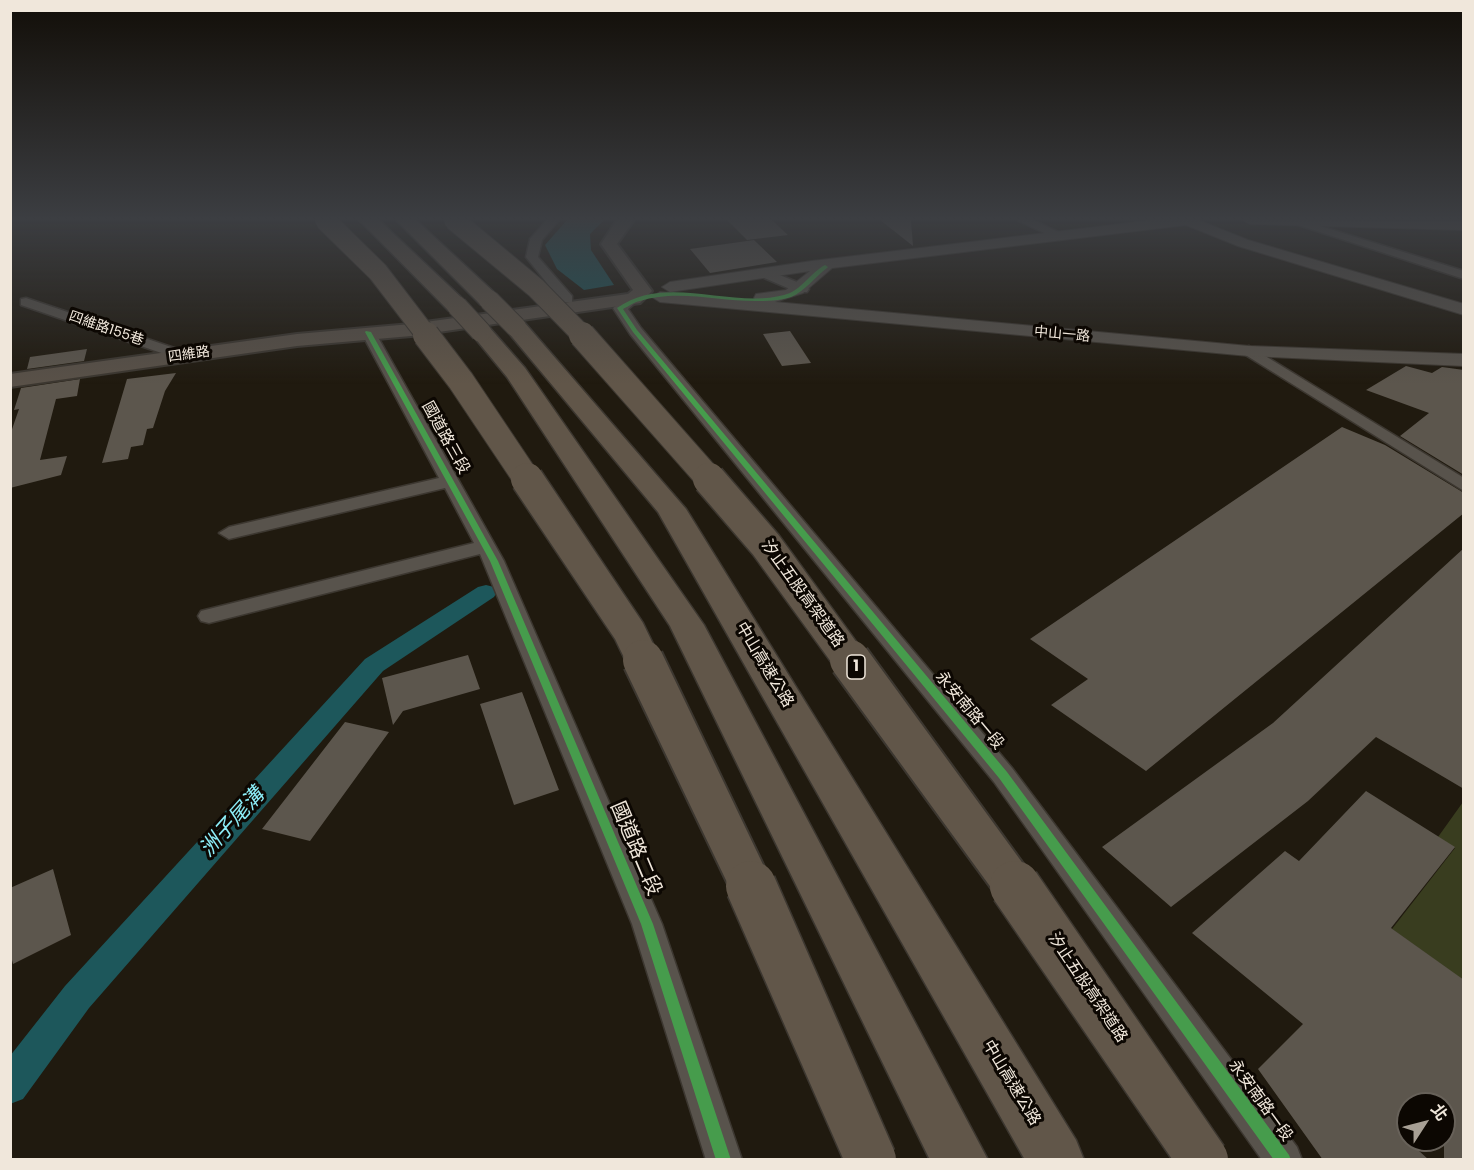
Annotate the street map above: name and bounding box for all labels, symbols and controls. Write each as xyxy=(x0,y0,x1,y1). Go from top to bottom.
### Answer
street label: 四維路155巷 xyxy=(66,308,146,350)
street label: 中山一路 xyxy=(1033,324,1091,346)
street label: 四維路 xyxy=(167,344,211,366)
street label: 國道路三段 xyxy=(417,398,473,478)
street label: 汐止五股高架道路 xyxy=(757,537,847,651)
street label: 中山高速公路 xyxy=(731,619,797,711)
road number: 1 xyxy=(847,655,865,679)
street label: 永安南路一段 xyxy=(931,668,1007,754)
water label: 洲子尾溝 xyxy=(196,783,270,863)
street label: 國道路二段 xyxy=(604,798,666,900)
street label: 汐止五股高架道路 xyxy=(1043,930,1131,1046)
street label: 中山高速公路 xyxy=(978,1037,1044,1129)
street label: 永安南路一段 xyxy=(1224,1057,1296,1145)
north arrow xyxy=(1396,1092,1456,1152)
text: 北 xyxy=(1425,1099,1453,1126)

